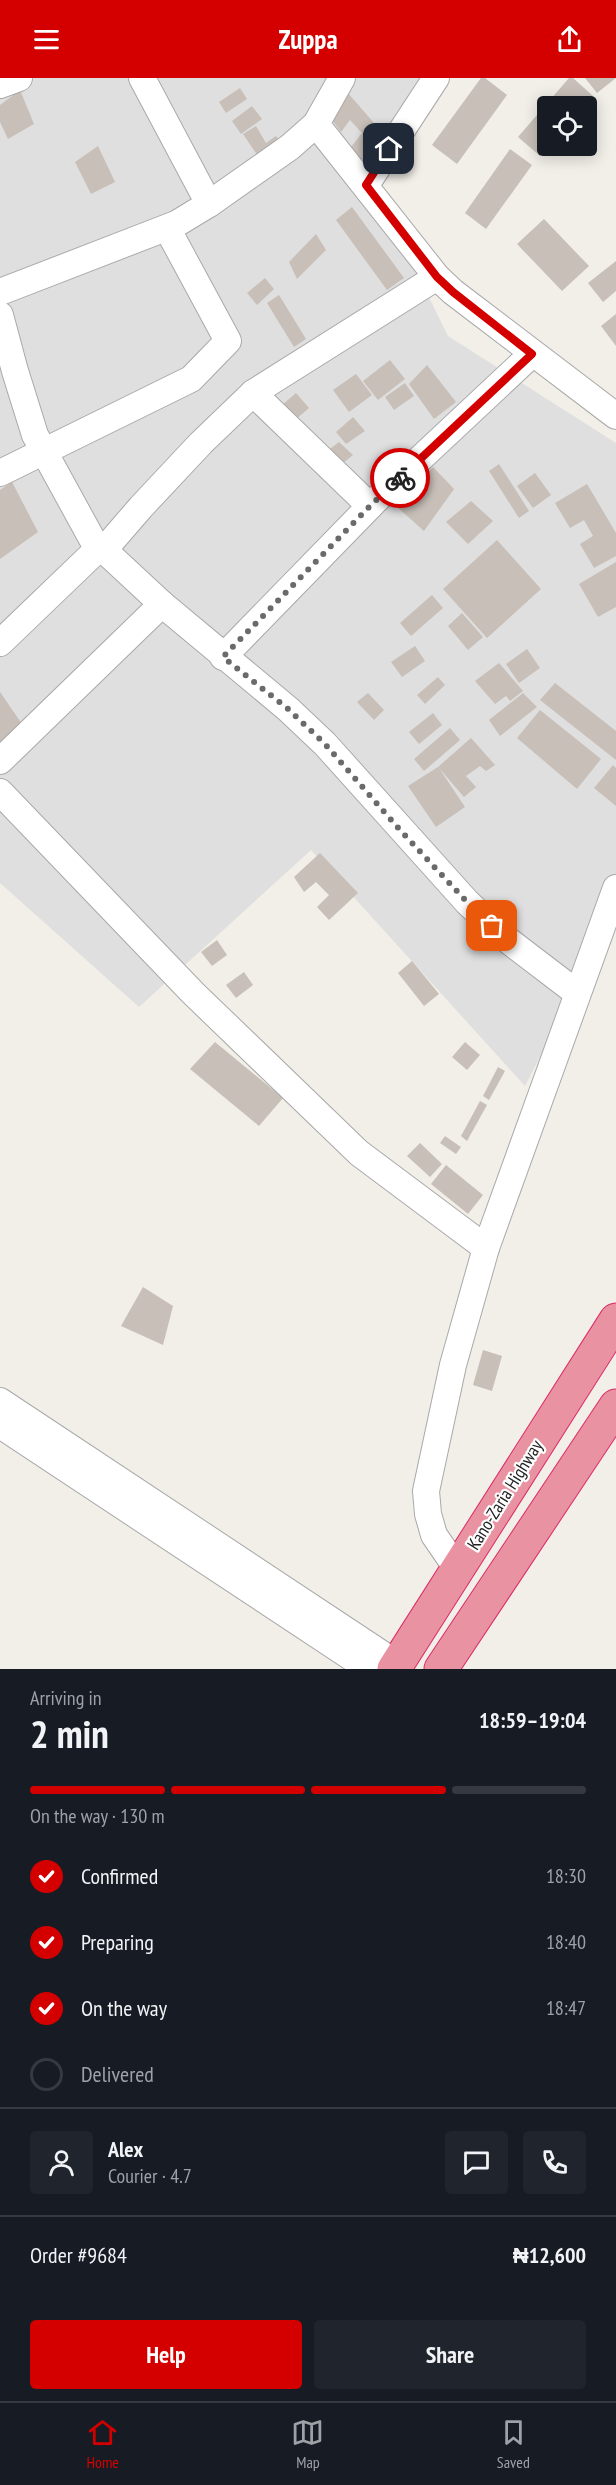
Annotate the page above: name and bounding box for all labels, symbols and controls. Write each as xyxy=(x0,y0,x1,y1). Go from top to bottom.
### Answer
text: Zuppa xyxy=(278,22,338,56)
icon: menu xyxy=(30,23,63,56)
icon: share xyxy=(553,23,586,56)
map controls xyxy=(537,96,597,156)
button: locate xyxy=(537,96,597,156)
pin xyxy=(363,123,414,174)
icon: home xyxy=(372,132,405,165)
courier xyxy=(370,448,430,508)
icon: bike xyxy=(384,462,417,495)
pin xyxy=(466,900,517,951)
icon: bag xyxy=(475,909,508,942)
street label: Kano-Zaria Highway xyxy=(462,1435,548,1554)
text: Arriving in xyxy=(30,1685,102,1711)
text: 18:59–19:04 xyxy=(479,1706,586,1734)
text: 2 min xyxy=(30,1708,109,1759)
text: On the way · 130 m xyxy=(30,1803,165,1829)
icon: check xyxy=(30,1860,63,1893)
text: Confirmed xyxy=(81,1862,158,1890)
text: 18:30 xyxy=(546,1863,586,1889)
icon: check xyxy=(30,1926,63,1959)
text: Preparing xyxy=(81,1928,154,1956)
text: 18:40 xyxy=(546,1929,586,1955)
icon: check xyxy=(30,1992,63,2025)
text: On the way xyxy=(81,1994,167,2022)
text: 18:47 xyxy=(546,1995,586,2021)
text: Delivered xyxy=(81,2060,154,2088)
button: person xyxy=(30,2131,93,2194)
button: chat xyxy=(445,2131,508,2194)
button: phone xyxy=(523,2131,586,2194)
text: Alex xyxy=(108,2135,143,2163)
text: Courier · 4.7 xyxy=(108,2163,192,2189)
text: Order #9684 xyxy=(30,2241,127,2269)
text: ₦12,600 xyxy=(513,2241,586,2269)
button: Help xyxy=(30,2320,302,2389)
button: Share xyxy=(314,2320,586,2389)
tab: Home xyxy=(86,2416,119,2472)
tab: Map xyxy=(291,2416,324,2472)
tab: Saved xyxy=(497,2416,530,2472)

